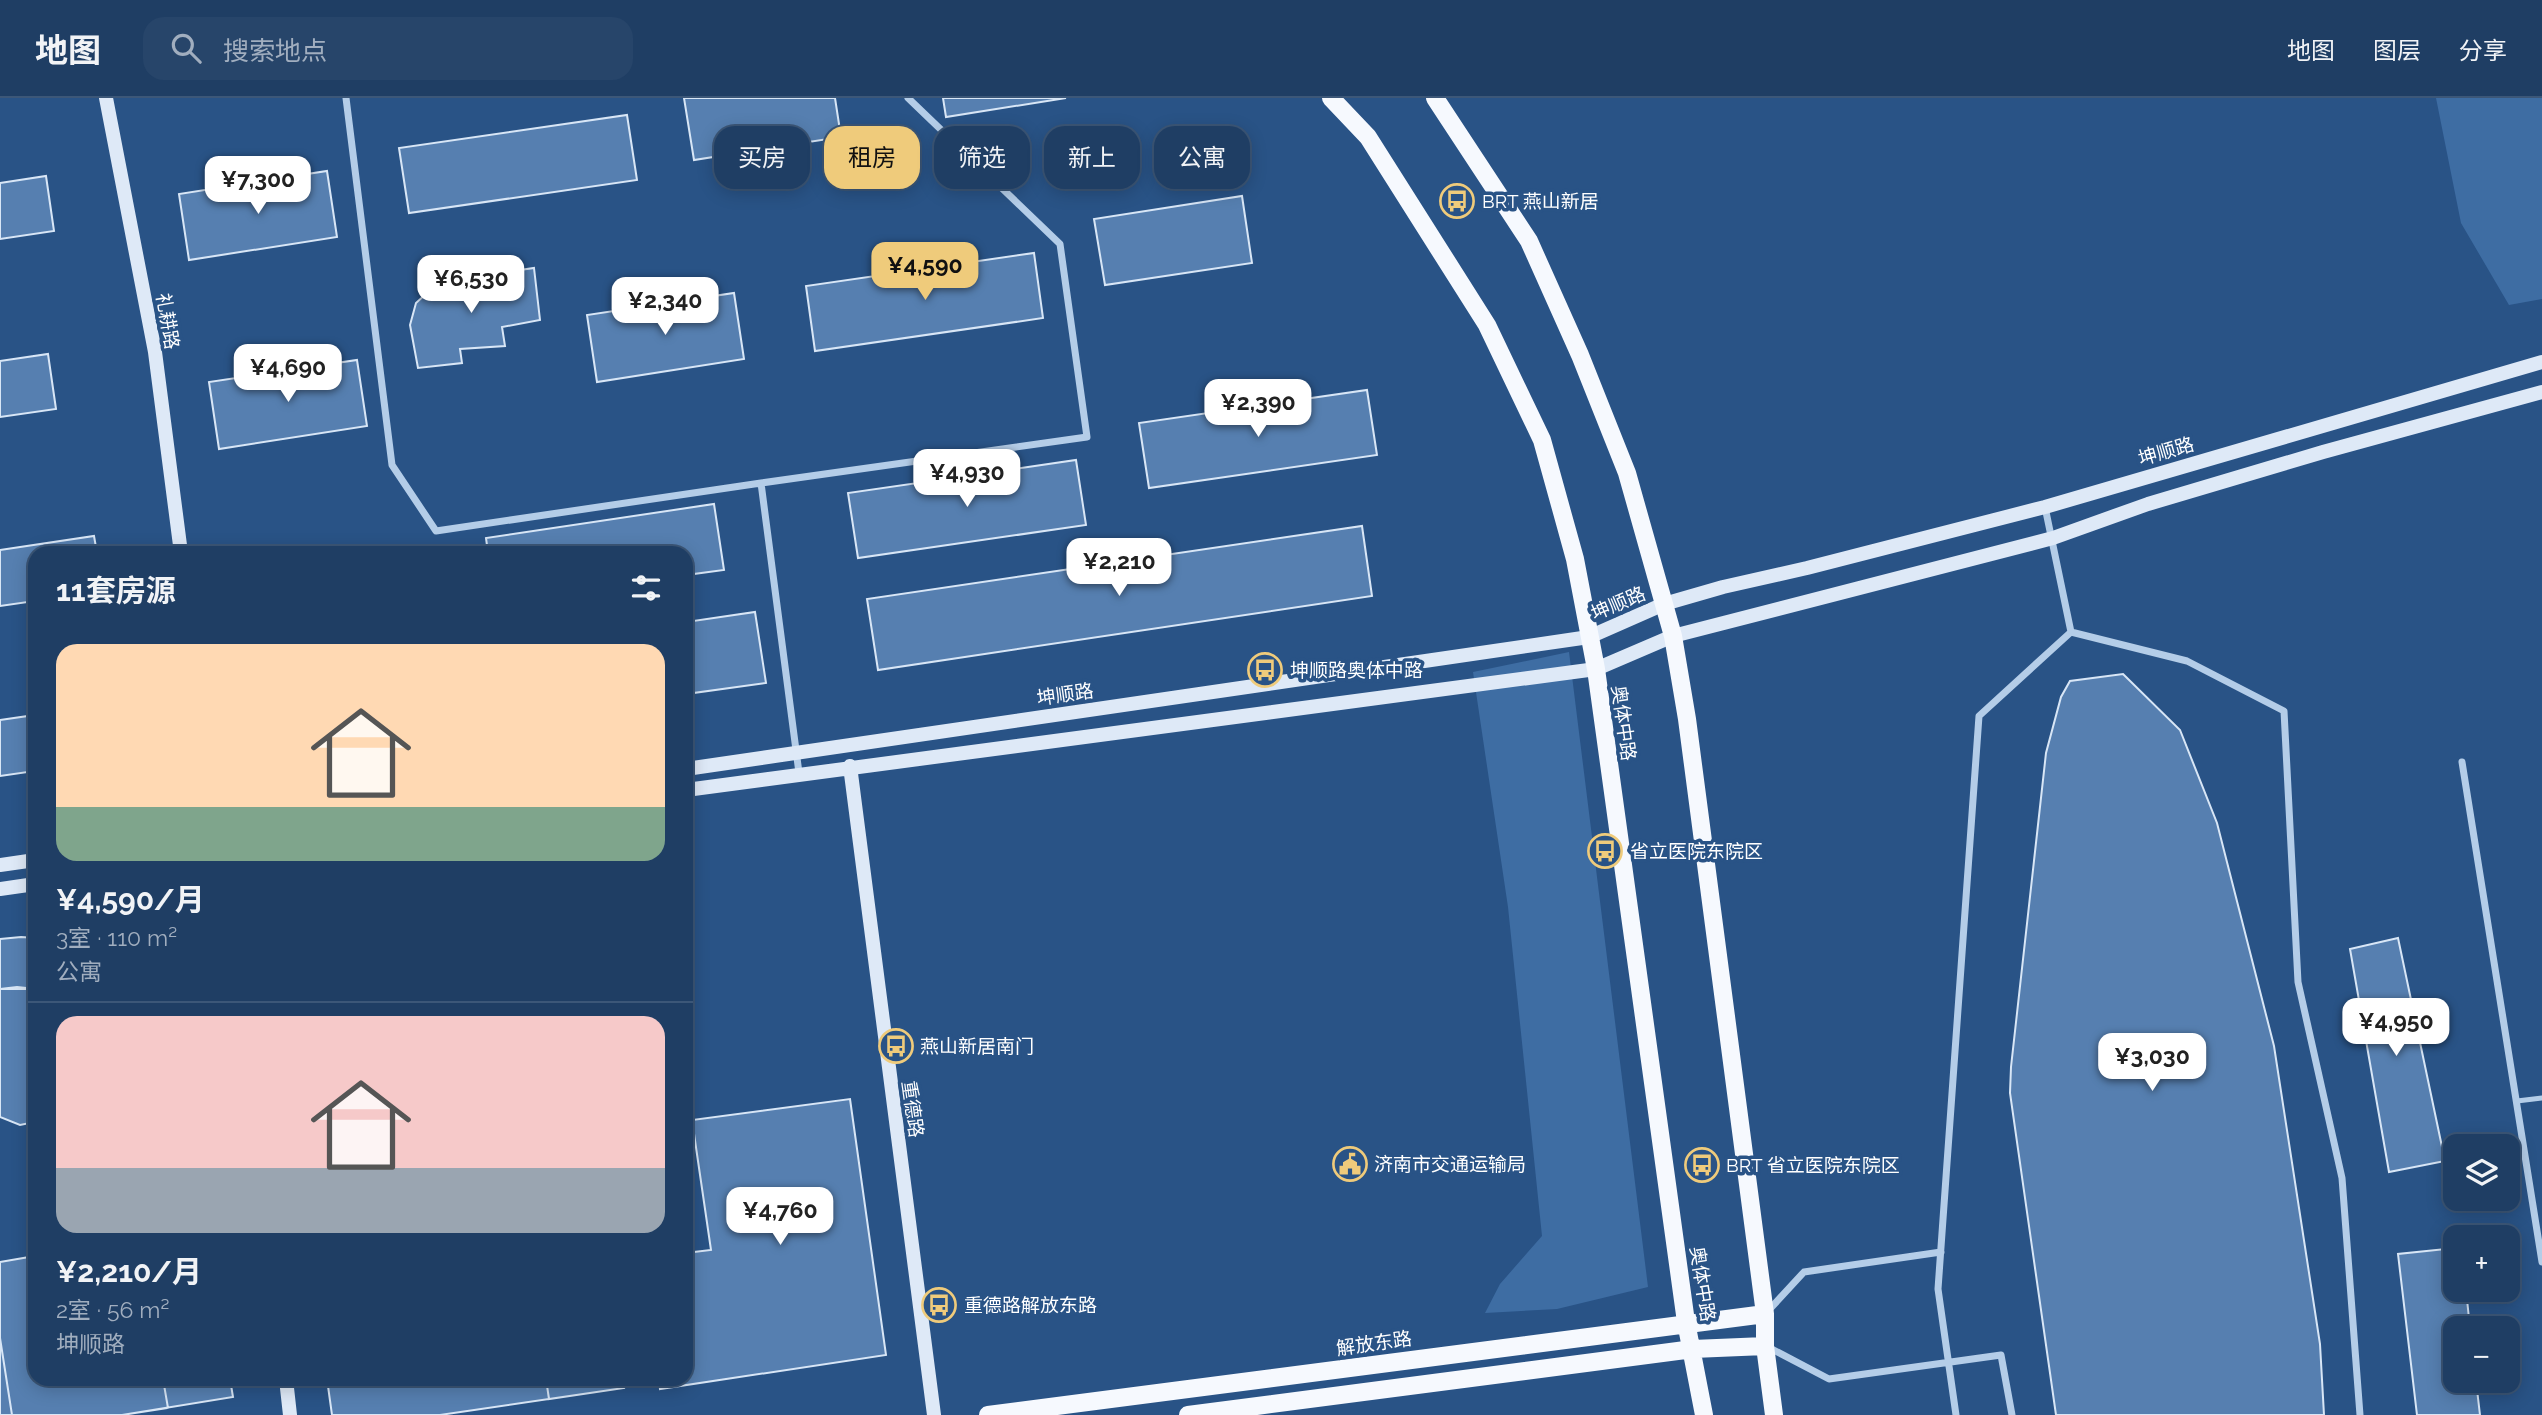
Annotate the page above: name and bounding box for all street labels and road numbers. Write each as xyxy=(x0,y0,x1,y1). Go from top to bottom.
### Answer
street label: 礼耕路 xyxy=(152,291,184,351)
street label: 坤顺路 xyxy=(2136,433,2196,469)
street label: 坤顺路 xyxy=(1587,582,1649,624)
street label: 坤顺路 xyxy=(1035,679,1095,709)
street label: 奥体中路 xyxy=(1608,684,1640,762)
street label: 重德路 xyxy=(898,1079,928,1139)
street label: 奥体中路 xyxy=(1686,1245,1720,1323)
street label: 解放东路 xyxy=(1335,1327,1413,1359)

